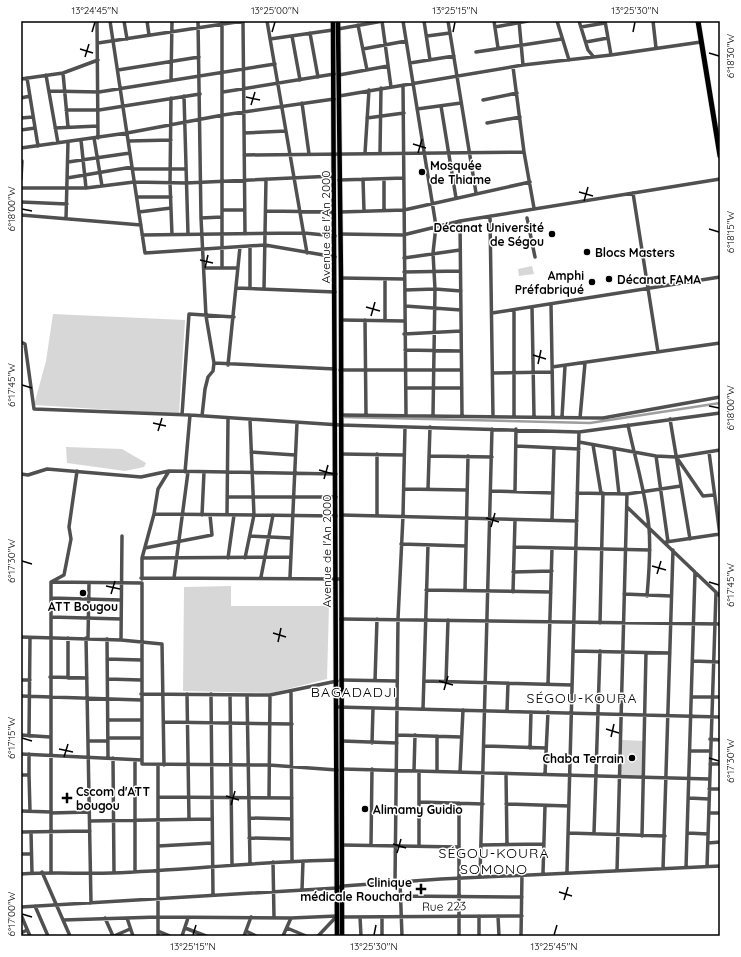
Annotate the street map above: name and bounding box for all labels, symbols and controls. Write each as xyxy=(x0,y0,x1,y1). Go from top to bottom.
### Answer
text: 13°24'45"N xyxy=(72,4,118,17)
text: 13°25'00"N xyxy=(251,4,299,17)
text: 13°25'15"N xyxy=(432,4,478,17)
text: 13°25'30"N xyxy=(611,4,659,17)
text: 6°18'30"W xyxy=(724,33,737,78)
place label: Mosquée de Thiame xyxy=(430,158,491,187)
marker: Mosquée de Thiame xyxy=(417,167,427,177)
street label: Avenue de l'An 2000 xyxy=(318,171,333,283)
text: 6°18'00"W xyxy=(5,186,18,232)
text: 6°18'15"W xyxy=(724,210,737,253)
place label: Décanat Université de Ségou xyxy=(434,220,544,249)
marker: Décanat Université de Ségou xyxy=(547,229,557,239)
place label: Blocs Masters xyxy=(595,245,675,260)
marker: Blocs Masters xyxy=(582,247,592,257)
place label: Amphi Préfabriqué xyxy=(515,268,584,297)
place label: Décanat FAMA xyxy=(617,272,701,287)
marker: Décanat FAMA xyxy=(604,274,614,284)
marker: Amphi Préfabriqué xyxy=(587,277,597,287)
text: 6°17'45"W xyxy=(5,363,18,407)
text: 6°18'00"W xyxy=(724,385,737,431)
street label: Avenue de l'An 2000 xyxy=(319,495,334,607)
text: 6°17'30"W xyxy=(5,539,18,583)
text: 6°17'45"W xyxy=(724,563,737,607)
marker: ATT Bougou xyxy=(78,588,88,598)
place label: ATT Bougou xyxy=(48,599,118,614)
district label: BAGADADJI xyxy=(311,683,397,701)
district label: SÉGOU-KOURA xyxy=(527,689,637,707)
text: 6°17'15"W xyxy=(5,717,18,759)
text: 6°17'30"W xyxy=(724,739,737,783)
place label: Chaba Terrain xyxy=(543,751,624,766)
marker: Chaba Terrain xyxy=(627,753,637,763)
place label: Cscom d'ATT bougou xyxy=(76,784,150,813)
marker: Cscom d'ATT bougou xyxy=(61,792,73,804)
place label: Alimamy Guidio xyxy=(373,802,463,817)
marker: Alimamy Guidio xyxy=(360,804,370,814)
district label: SÉGOU-KOURA SOMONO xyxy=(439,844,549,878)
place label: Clinique médicale Rouchard xyxy=(300,875,412,904)
marker: Clinique médicale Rouchard xyxy=(415,883,427,895)
text: 6°17'00"W xyxy=(5,891,18,936)
street label: Rue 223 xyxy=(422,898,466,914)
text: 13°25'15"N xyxy=(170,940,216,953)
text: 13°25'30"N xyxy=(350,940,398,953)
text: 13°25'45"N xyxy=(530,940,578,953)

